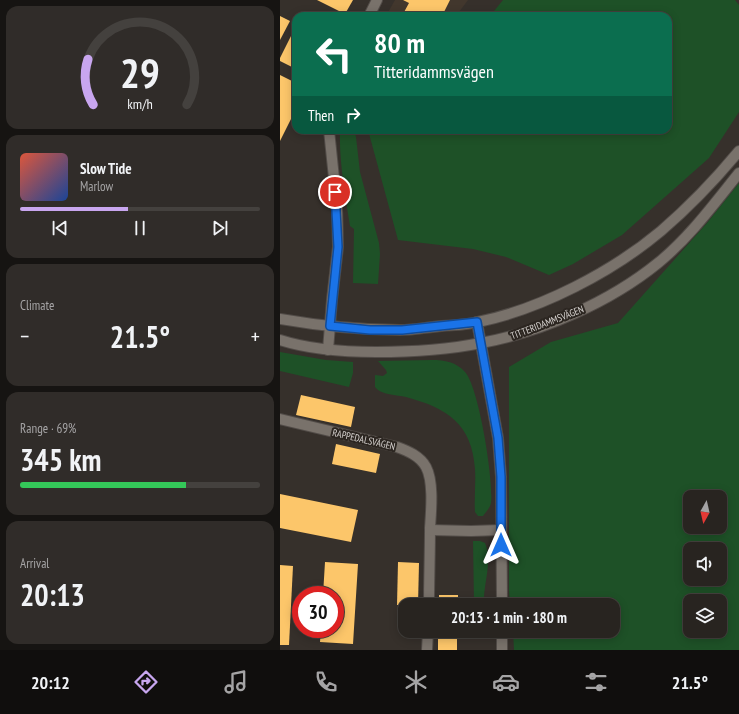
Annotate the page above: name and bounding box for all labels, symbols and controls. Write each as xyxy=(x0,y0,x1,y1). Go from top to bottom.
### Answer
text: 80 m xyxy=(374,24,425,61)
icon: left xyxy=(308,28,360,80)
text: 29 xyxy=(120,46,160,99)
text: Titteridammsvägen xyxy=(374,60,494,83)
text: km/h xyxy=(127,94,153,113)
icon: right xyxy=(342,104,364,126)
text: Then xyxy=(308,106,334,125)
text: Slow Tide xyxy=(80,159,132,178)
pin xyxy=(318,175,352,209)
text: Marlow xyxy=(80,178,113,195)
icon: arrive xyxy=(324,181,346,203)
icon: previous xyxy=(49,217,71,239)
icon: pause xyxy=(129,217,151,239)
icon: next xyxy=(209,217,231,239)
text: Climate xyxy=(20,297,54,314)
street label: TITTERIDAMMSVÄGEN xyxy=(509,303,586,342)
text: 21.5° xyxy=(110,317,170,356)
text: − xyxy=(20,322,29,350)
text: + xyxy=(251,322,260,350)
text: Range · 69% xyxy=(20,420,76,437)
street label: RAPPEDALSVÄGEN xyxy=(331,426,397,453)
text: 345 km xyxy=(20,440,101,479)
north arrow xyxy=(683,490,727,534)
map controls xyxy=(683,490,727,638)
position arrow xyxy=(480,524,522,566)
button: sound xyxy=(683,542,727,586)
text: Arrival xyxy=(20,555,49,572)
text: 20:13 xyxy=(20,575,85,614)
speed limit sign: 30 xyxy=(292,586,344,638)
button: layers xyxy=(683,594,727,638)
text: 20:13 · 1 min · 180 m xyxy=(451,608,567,627)
icon: directions xyxy=(132,668,160,696)
icon: music xyxy=(222,668,250,696)
icon: phone xyxy=(312,668,340,696)
icon: climate xyxy=(402,668,430,696)
icon: car xyxy=(492,668,520,696)
icon: filters xyxy=(582,668,610,696)
text: 20:12 xyxy=(31,671,70,694)
text: 21.5° xyxy=(672,671,708,694)

